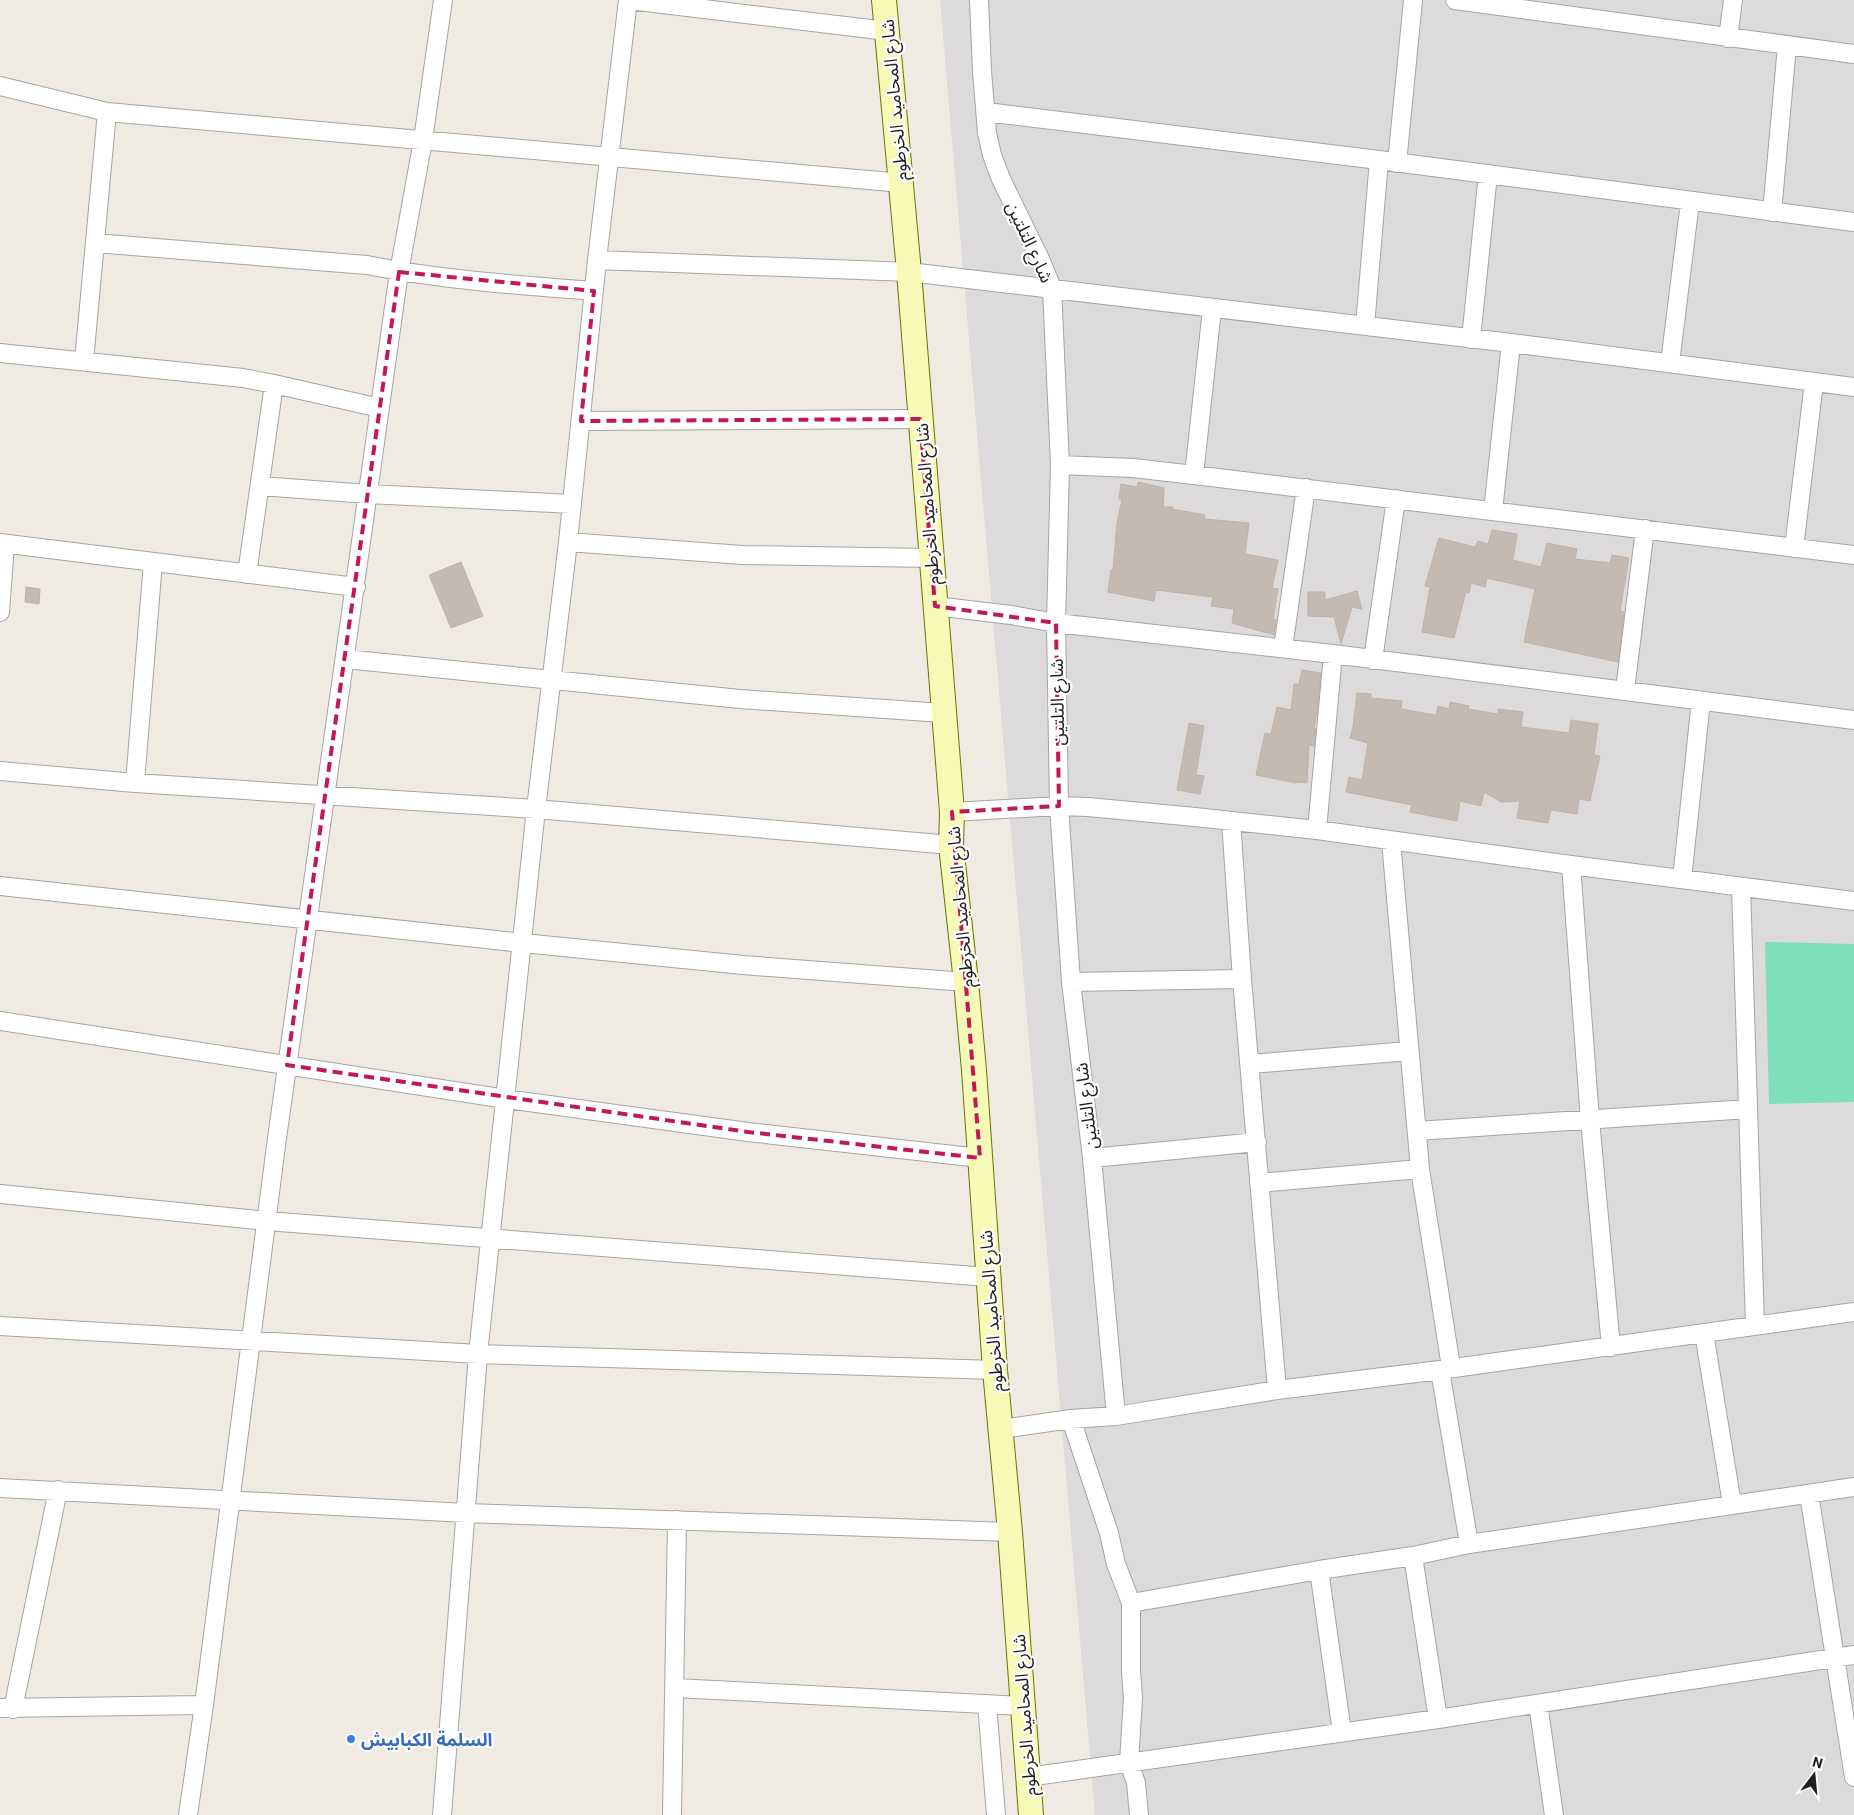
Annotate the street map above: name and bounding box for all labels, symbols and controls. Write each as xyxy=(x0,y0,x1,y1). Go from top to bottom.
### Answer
street label: شارع المحاميد الخرطوم xyxy=(876,18,916,182)
street label: شارع التلتين xyxy=(998,198,1058,288)
street label: شارع المحاميد الخرطوم xyxy=(911,422,947,586)
street label: شارع التلتين xyxy=(1046,658,1072,746)
street label: شارع المحاميد الخرطوم xyxy=(942,825,982,989)
street label: شارع التلتين xyxy=(1070,1061,1106,1151)
street label: شارع المحاميد الخرطوم xyxy=(975,1229,1011,1393)
street label: شارع المحاميد الخرطوم xyxy=(1008,1633,1044,1797)
place label: السلمة الكبابيش xyxy=(361,1729,493,1750)
marker: السلمة الكبابيش xyxy=(345,1733,357,1745)
north arrow xyxy=(1789,1750,1839,1800)
text: N xyxy=(1811,1753,1825,1772)

